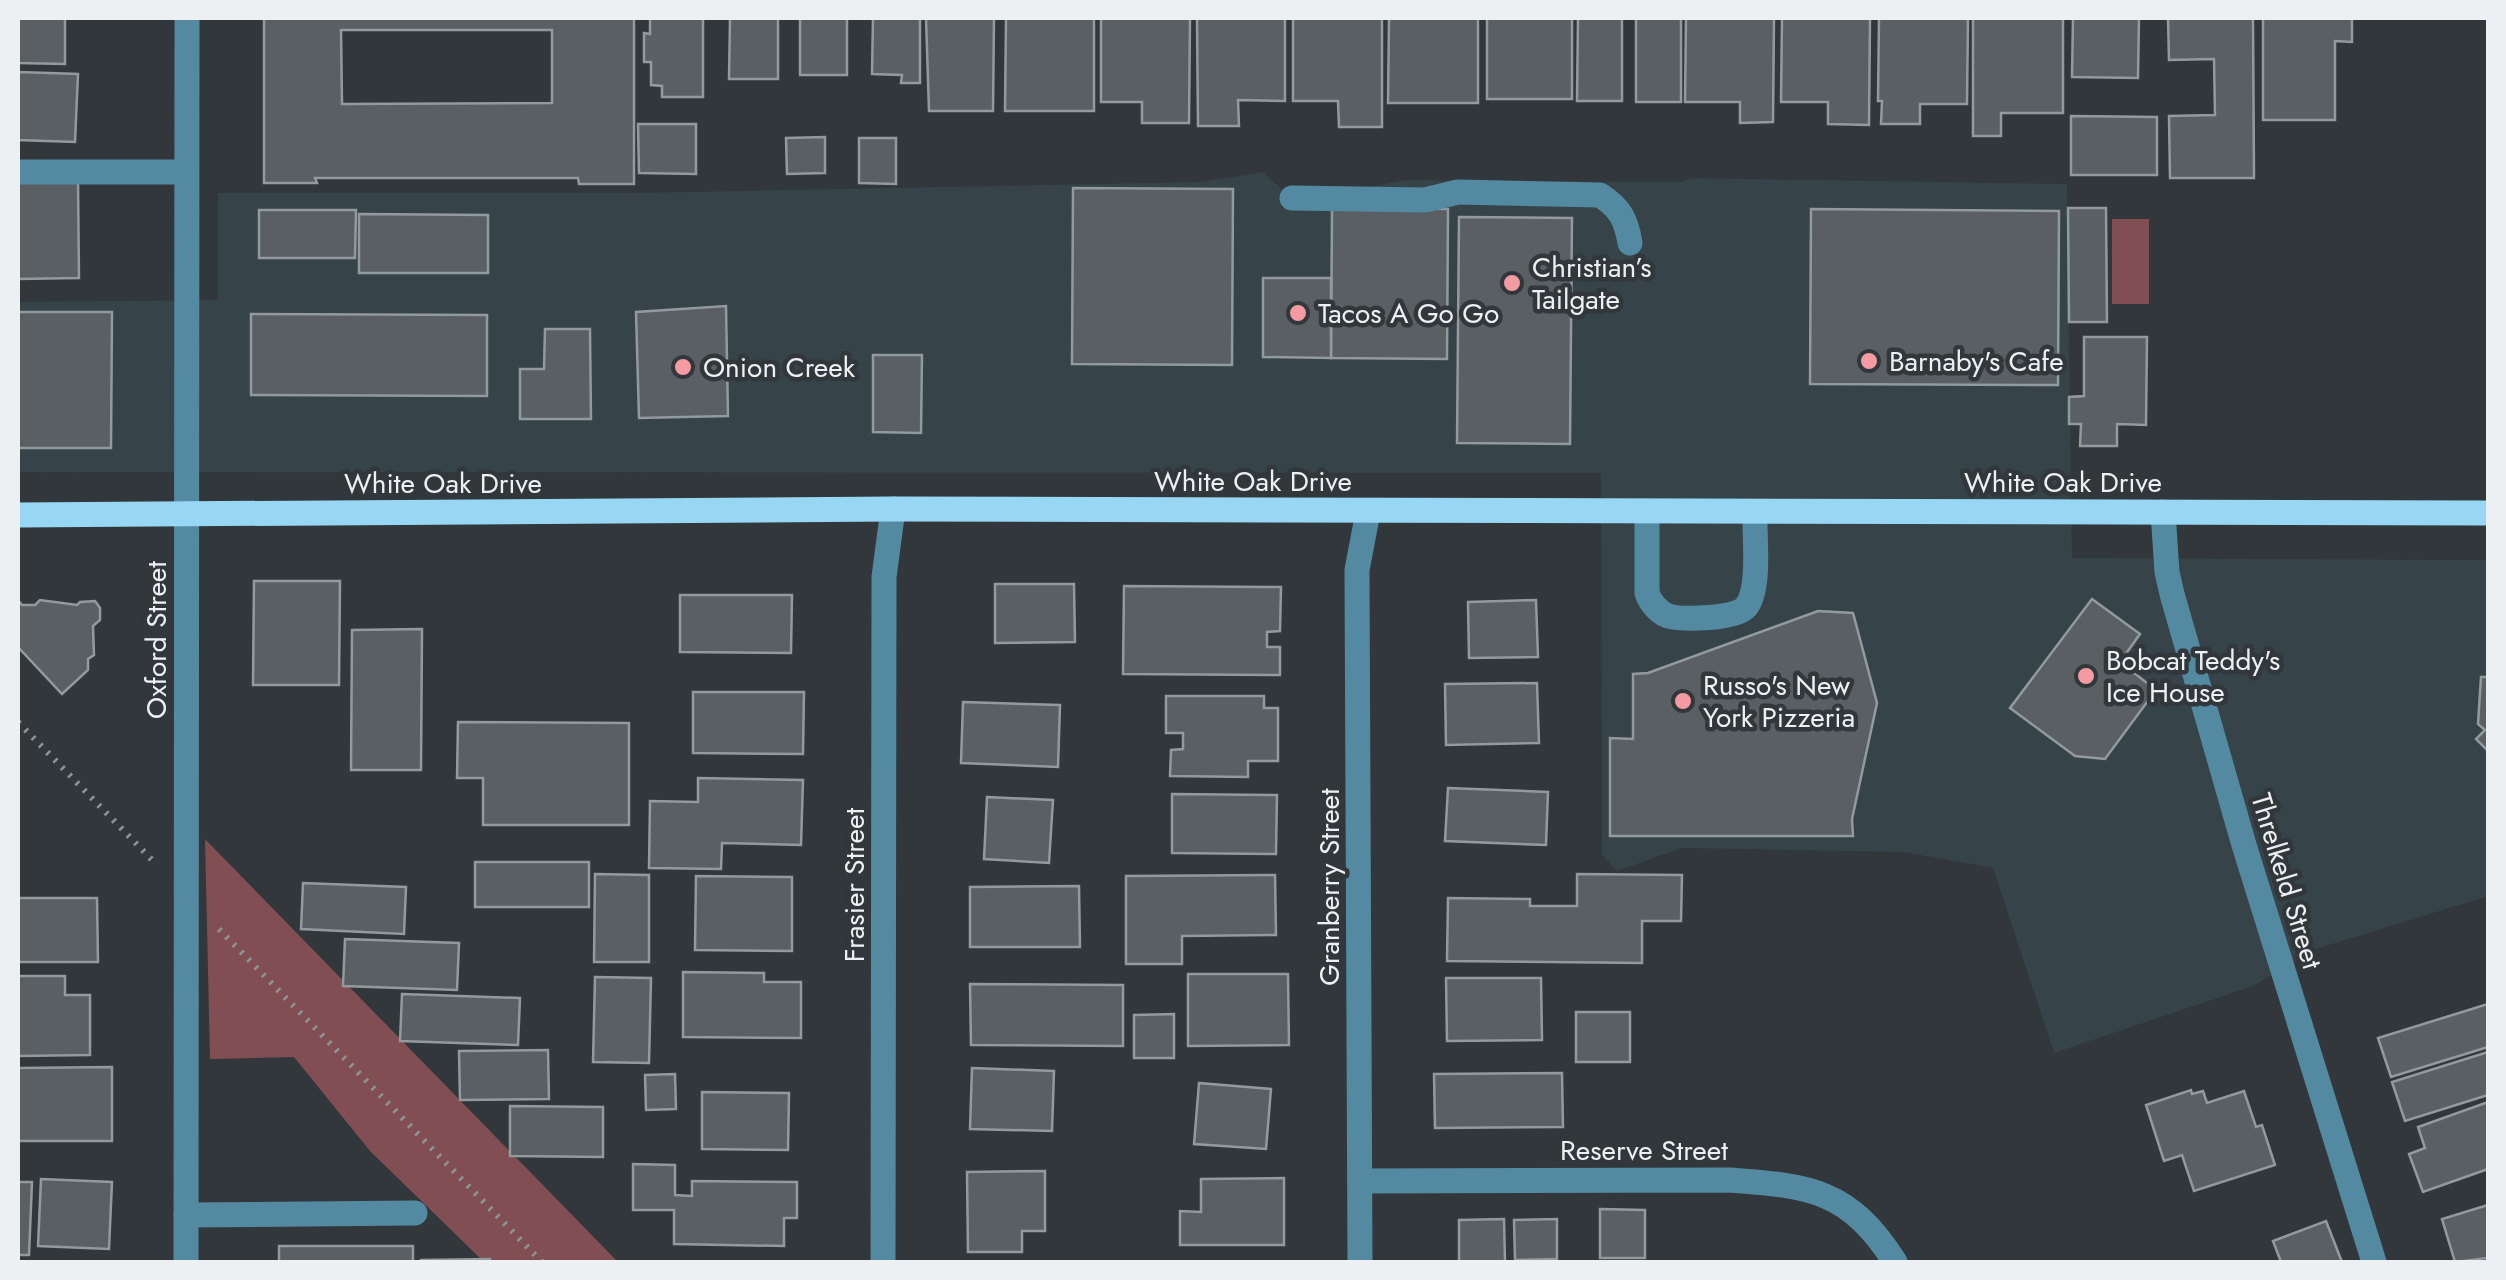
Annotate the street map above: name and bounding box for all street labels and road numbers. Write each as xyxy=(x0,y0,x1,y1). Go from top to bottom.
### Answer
street label: White Oak Drive xyxy=(1154,461,1352,502)
street label: White Oak Drive xyxy=(1964,462,2162,503)
street label: White Oak Drive xyxy=(344,463,542,504)
street label: Oxford Street xyxy=(136,561,177,719)
street label: Granberry Street xyxy=(1309,788,1350,986)
street label: Threlkeld Street xyxy=(2240,788,2333,974)
street label: Frasier Street xyxy=(834,808,875,962)
street label: Reserve Street xyxy=(1560,1130,1728,1171)

